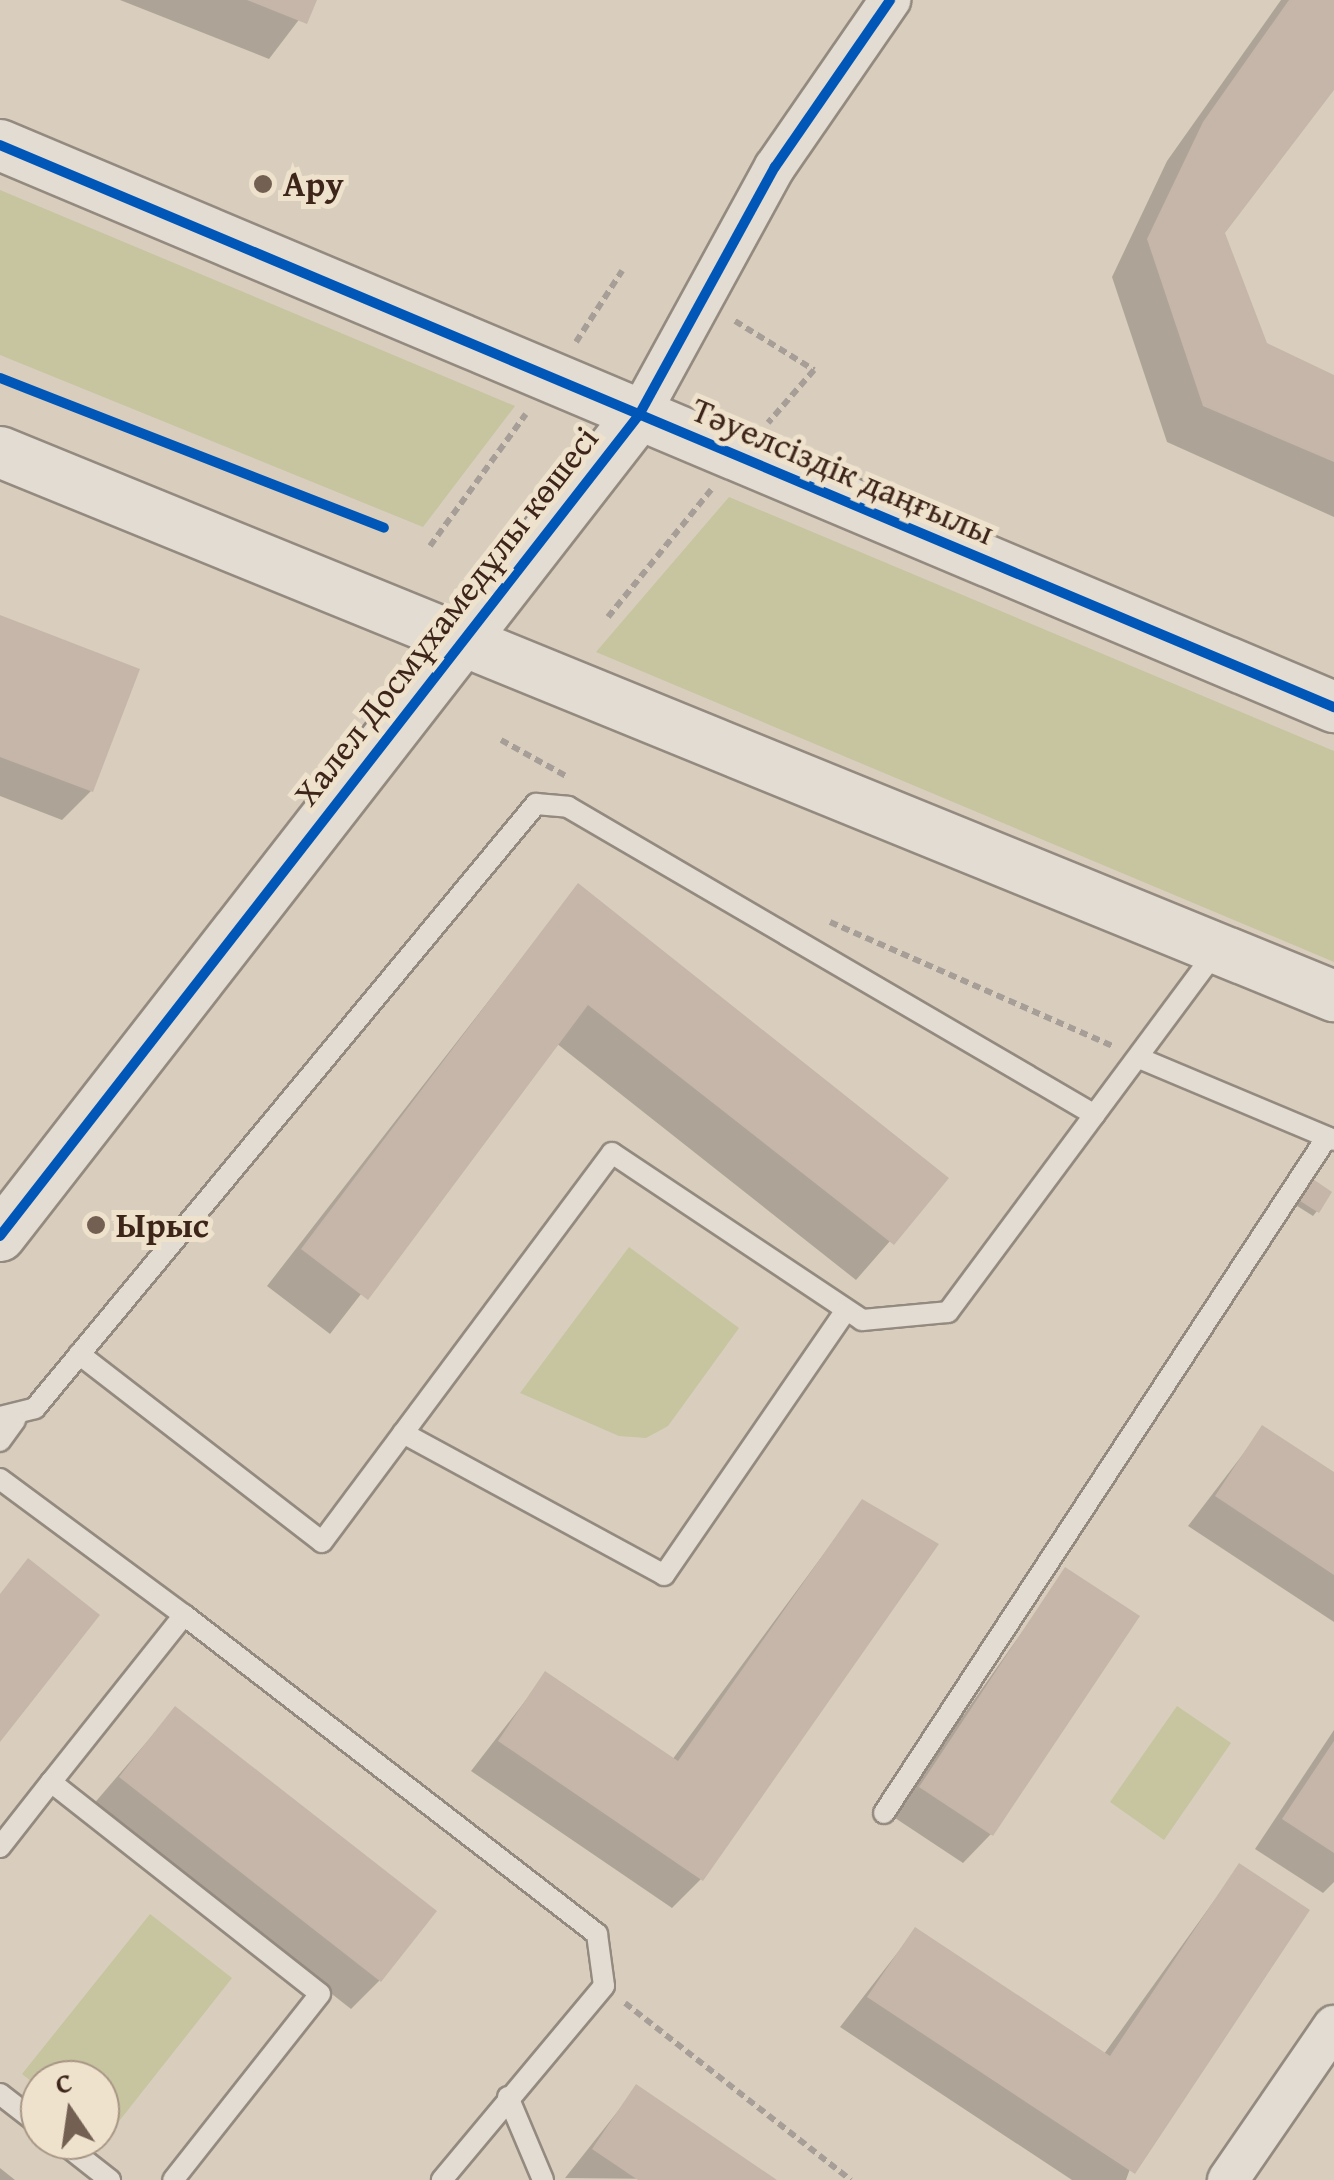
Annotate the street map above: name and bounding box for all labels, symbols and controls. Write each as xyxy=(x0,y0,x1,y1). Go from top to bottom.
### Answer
place label: Ару xyxy=(283,163,344,205)
marker: Ару xyxy=(252,173,274,195)
street label: Тәуелсіздік даңғылы xyxy=(686,388,1000,554)
street label: Халел Досмұхамедұлы көшесі xyxy=(285,418,607,814)
place label: Ырыс xyxy=(116,1204,209,1246)
marker: Ырыс xyxy=(85,1214,107,1236)
north arrow xyxy=(20,2060,120,2160)
text: С xyxy=(51,2060,76,2104)

